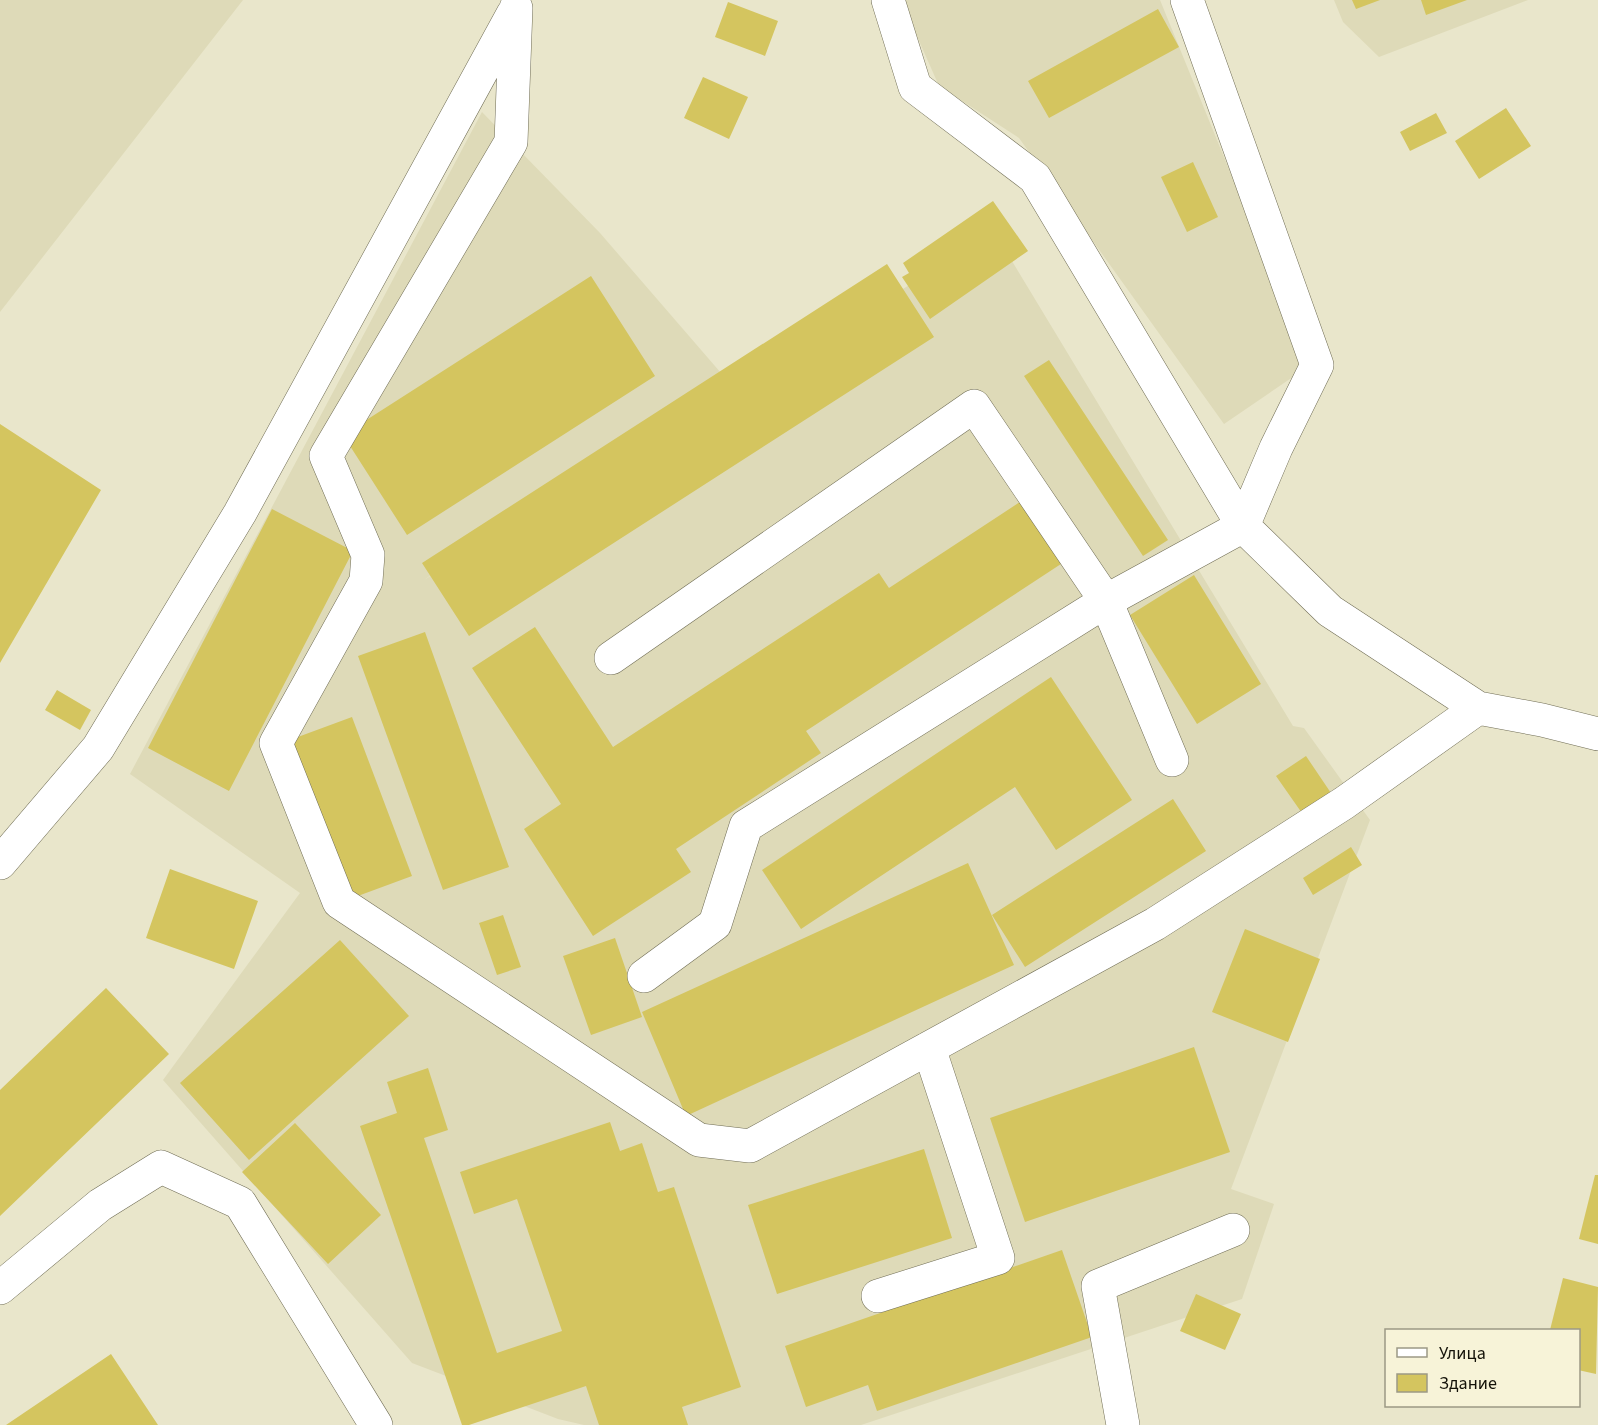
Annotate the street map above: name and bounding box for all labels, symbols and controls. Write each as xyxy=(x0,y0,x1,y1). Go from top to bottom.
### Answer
legend xyxy=(1385,1329,1580,1407)
text: Улица xyxy=(1439,1341,1486,1366)
text: Здание xyxy=(1439,1371,1497,1396)

